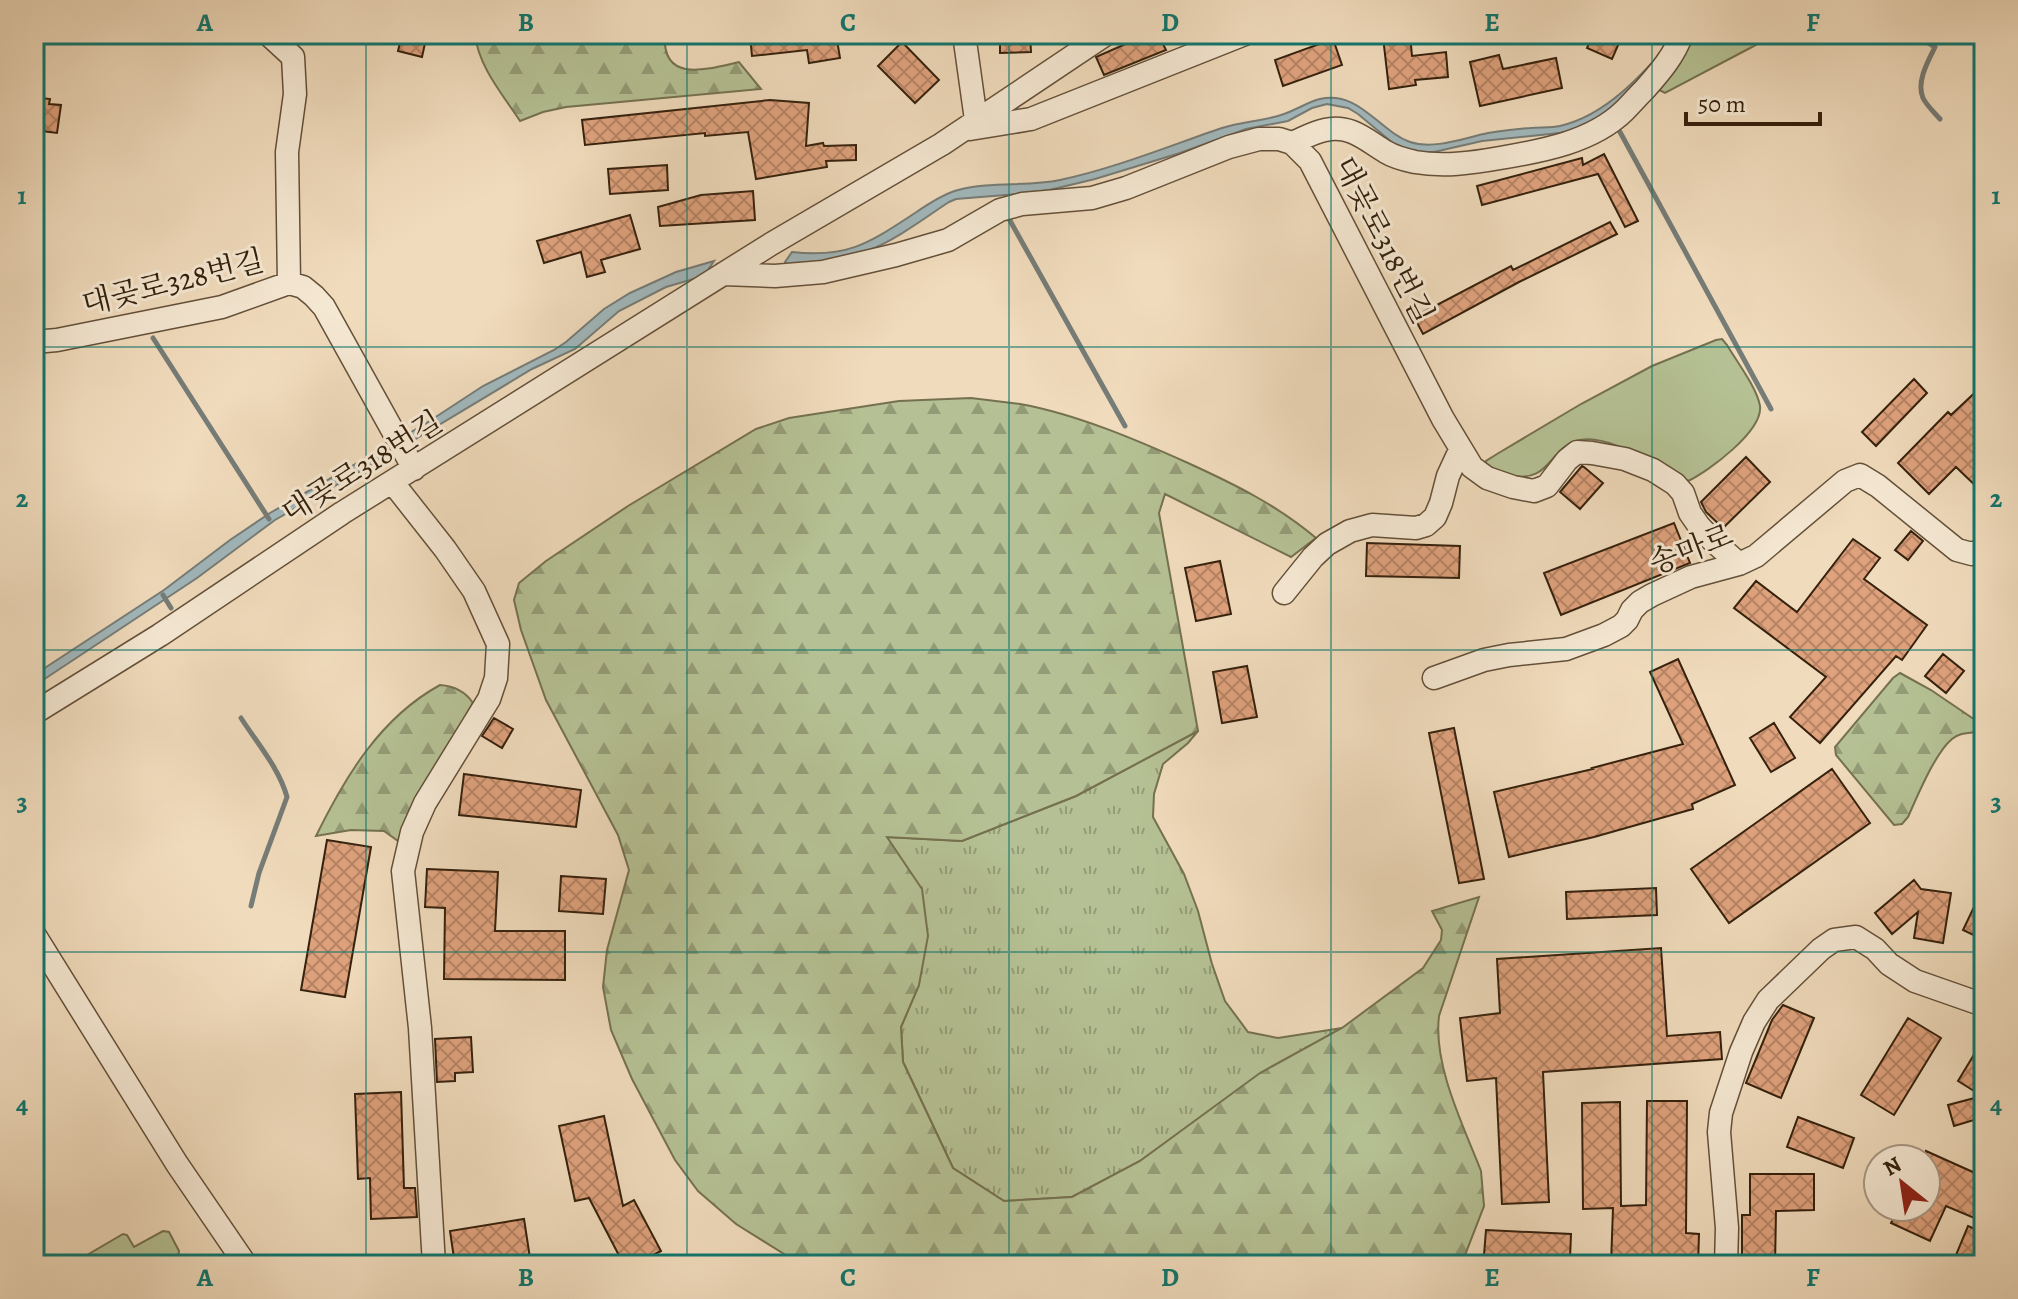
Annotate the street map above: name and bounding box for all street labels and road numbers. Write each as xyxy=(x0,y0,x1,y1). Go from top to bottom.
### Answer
street label: 대곶로318번길 xyxy=(1325,150,1443,330)
street label: 대곶로328번길 xyxy=(78,240,268,324)
street label: 대곶로318번길 xyxy=(274,402,450,532)
street label: 송마로 xyxy=(1643,515,1739,583)

